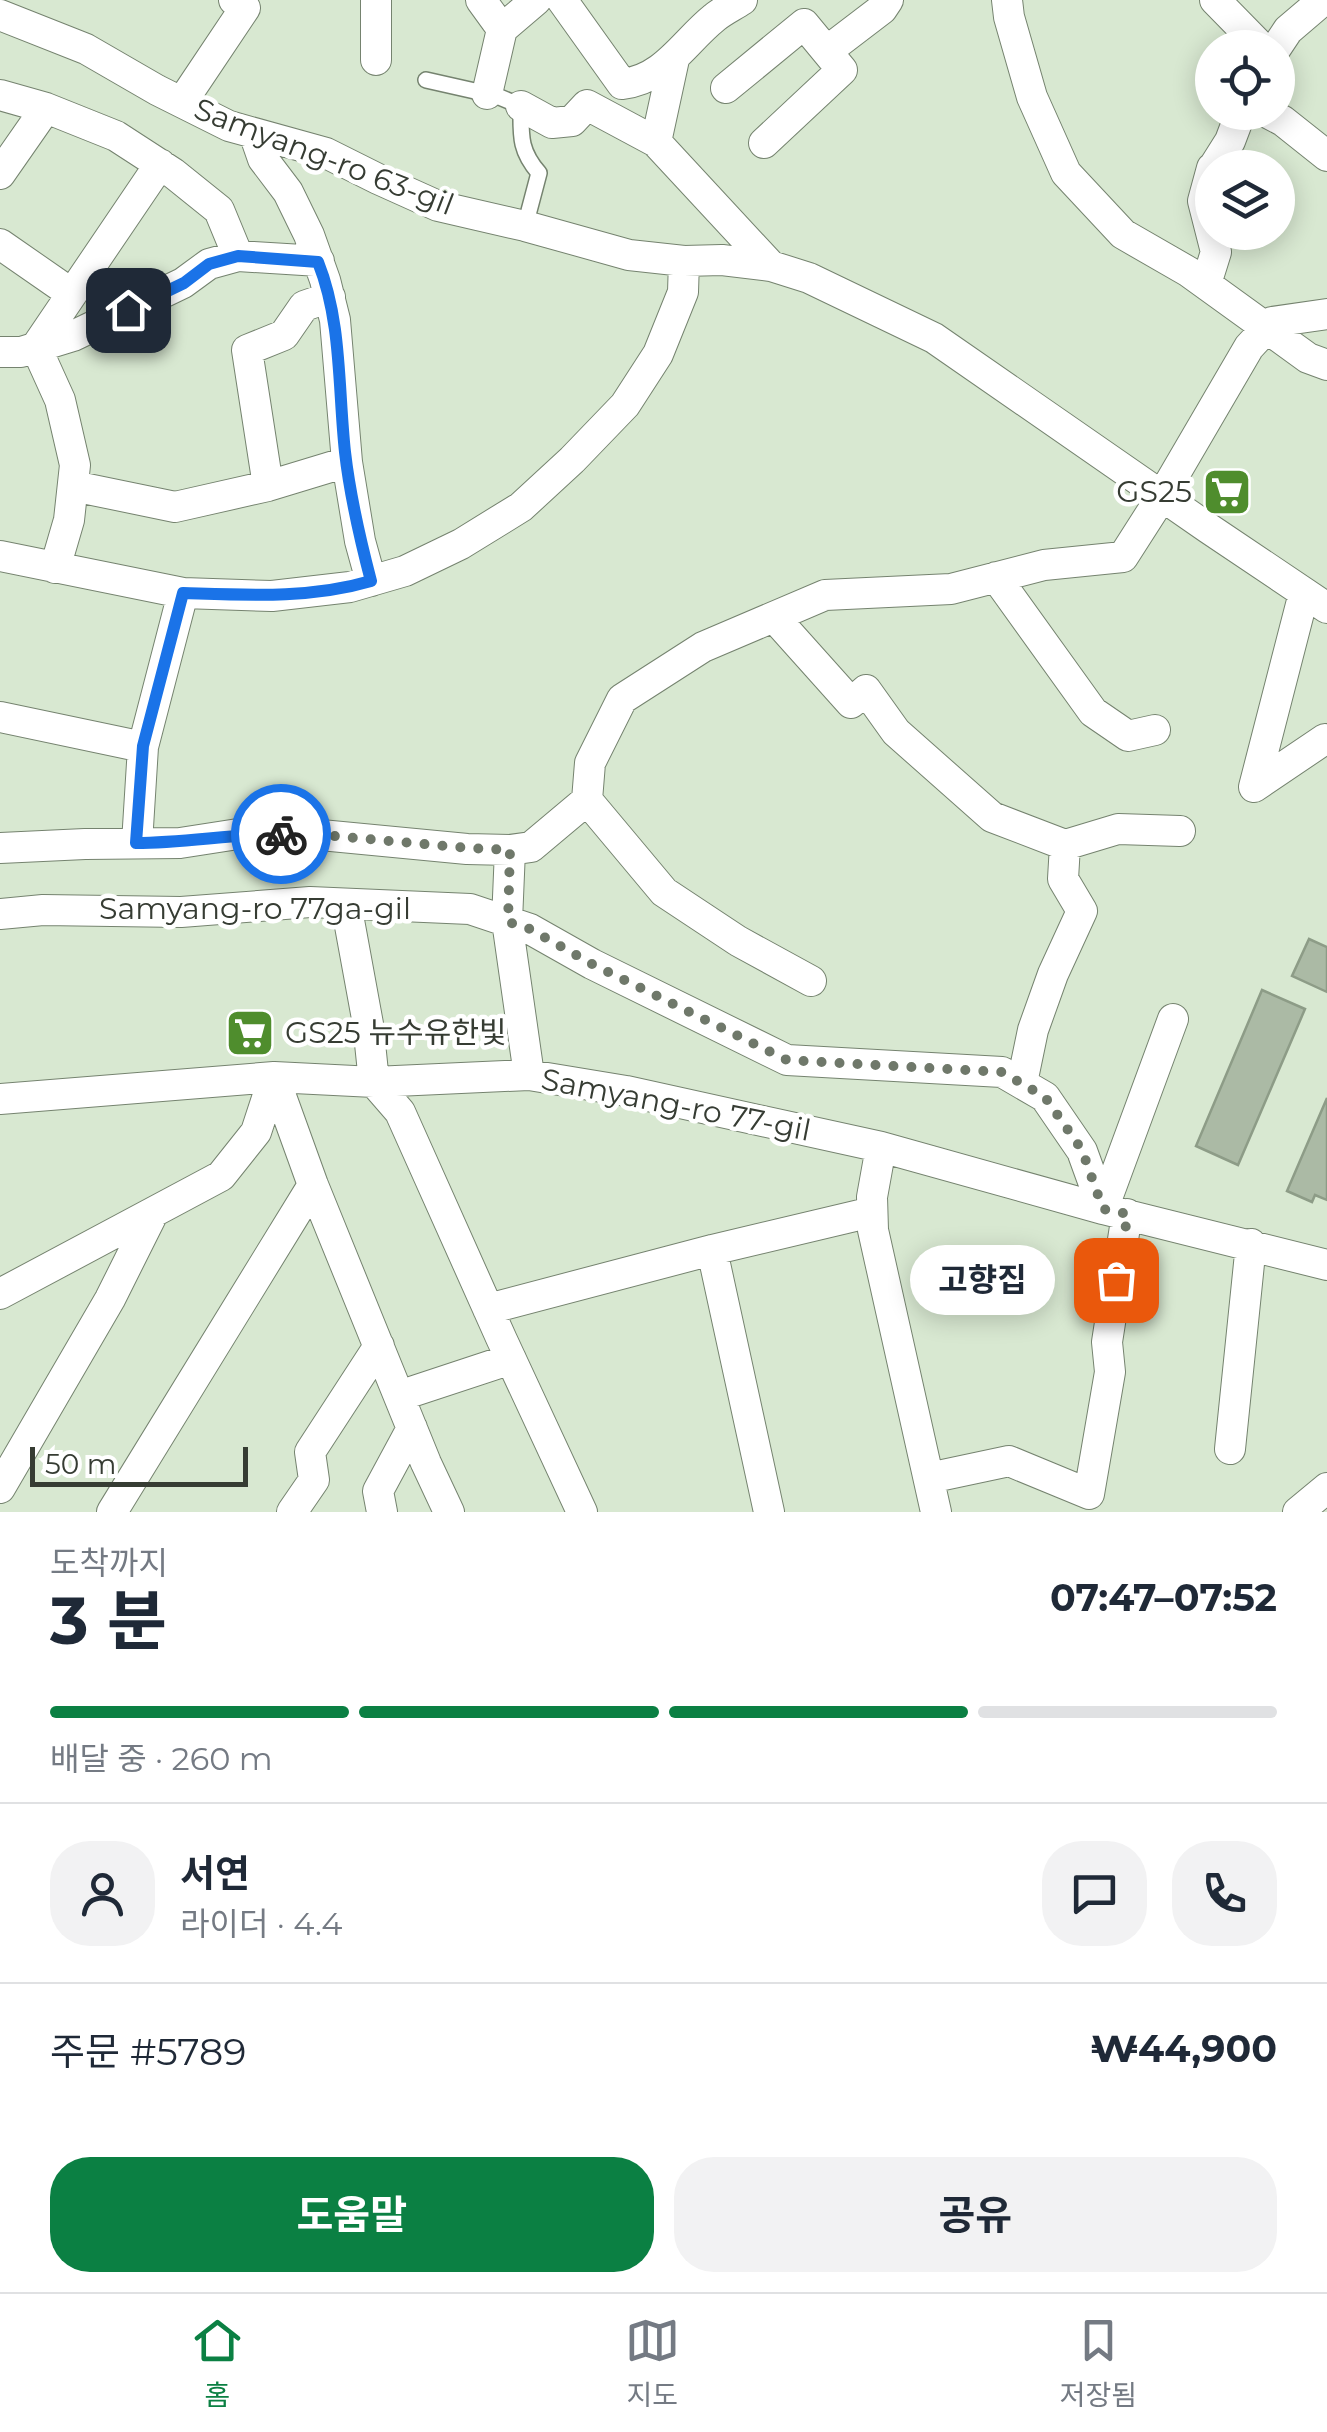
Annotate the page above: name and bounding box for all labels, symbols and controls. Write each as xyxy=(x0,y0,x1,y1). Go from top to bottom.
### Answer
map controls xyxy=(1195,30,1295,250)
button: locate xyxy=(1195,30,1295,130)
street label: Samyang-ro 63-gil xyxy=(189,90,459,223)
button: layers xyxy=(1195,150,1295,250)
pin xyxy=(86,268,171,353)
icon: home xyxy=(101,283,156,338)
supermarket icon: GS25 xyxy=(1201,466,1253,518)
place label: GS25 xyxy=(1116,473,1192,510)
courier xyxy=(231,784,331,884)
icon: bike xyxy=(254,807,309,862)
street label: Samyang-ro 77ga-gil xyxy=(99,890,411,927)
supermarket icon: GS25 뉴수유한빛 xyxy=(224,1007,276,1059)
place label: GS25 뉴수유한빛 xyxy=(285,1014,507,1051)
street label: Samyang-ro 77-gil xyxy=(538,1060,814,1149)
pin xyxy=(1074,1238,1159,1323)
callout: 고향집 xyxy=(911,1245,1056,1315)
icon: bag xyxy=(1089,1253,1144,1308)
text: 고향집 xyxy=(938,1260,1027,1299)
scale bar xyxy=(30,1442,248,1486)
text: 50 m xyxy=(45,1447,116,1481)
text: 도착까지 xyxy=(50,1543,168,1582)
text: 07:47–07:52 xyxy=(1050,1574,1277,1621)
text: 3 분 xyxy=(50,1581,167,1660)
text: 배달 중 · 260 m xyxy=(50,1739,273,1778)
button: person xyxy=(50,1841,155,1946)
button: chat xyxy=(1042,1841,1147,1946)
button: phone xyxy=(1172,1841,1277,1946)
text: 서연 xyxy=(180,1850,250,1897)
text: 라이더 · 4.4 xyxy=(180,1904,342,1943)
text: ₩44,900 xyxy=(1091,2025,1277,2072)
text: 주문 #5789 xyxy=(50,2028,246,2075)
button: 도움말 xyxy=(50,2157,654,2272)
button: 공유 xyxy=(674,2157,1277,2272)
tab: 홈 xyxy=(190,2313,245,2413)
tab: 지도 xyxy=(625,2313,680,2413)
tab: 저장됨 xyxy=(1060,2313,1137,2413)

